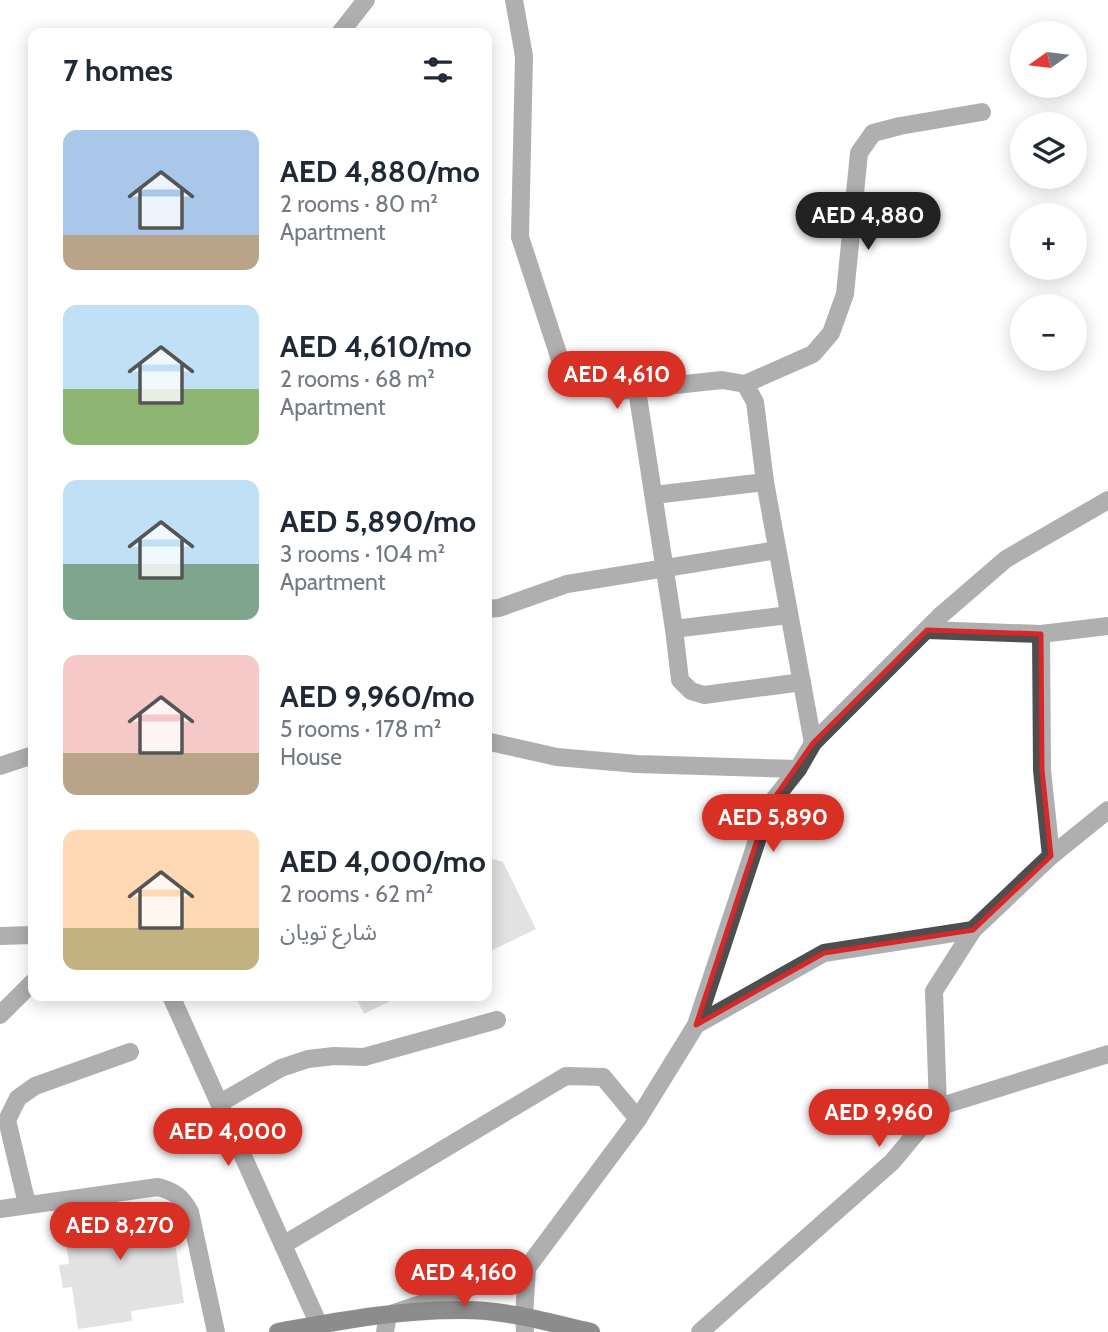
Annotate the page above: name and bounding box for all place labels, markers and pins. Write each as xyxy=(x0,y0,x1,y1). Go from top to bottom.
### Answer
pin: AED 4,880 xyxy=(788,192,948,252)
pin: AED 4,610 xyxy=(537,352,697,411)
pin: AED 5,890 xyxy=(693,794,853,854)
pin: AED 9,960 xyxy=(799,1090,959,1149)
pin: AED 4,000 xyxy=(148,1108,308,1168)
pin: AED 8,270 xyxy=(40,1202,200,1262)
pin: AED 4,160 xyxy=(384,1250,544,1309)

